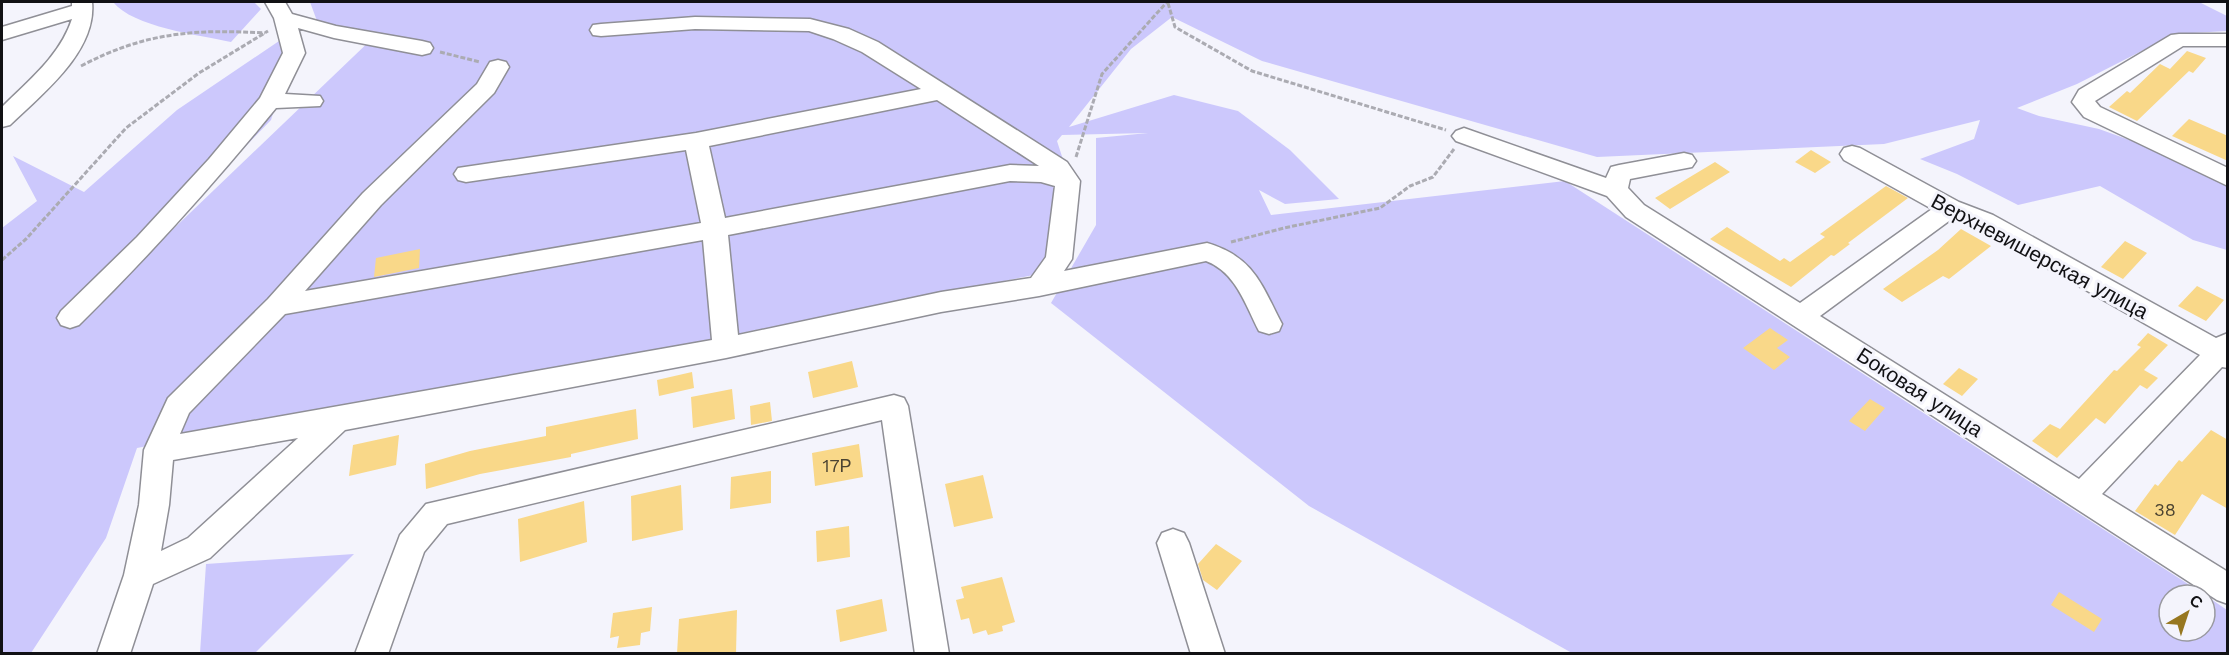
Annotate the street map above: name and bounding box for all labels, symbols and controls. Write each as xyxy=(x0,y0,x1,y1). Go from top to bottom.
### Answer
street label: Верхневишерская улица xyxy=(1927,188,2153,324)
street label: Боковая улица xyxy=(1852,342,1988,442)
house number: 17Р xyxy=(822,455,852,476)
house number: 38 xyxy=(2154,499,2176,520)
north arrow xyxy=(2157,583,2217,643)
text: С xyxy=(2186,591,2207,613)

